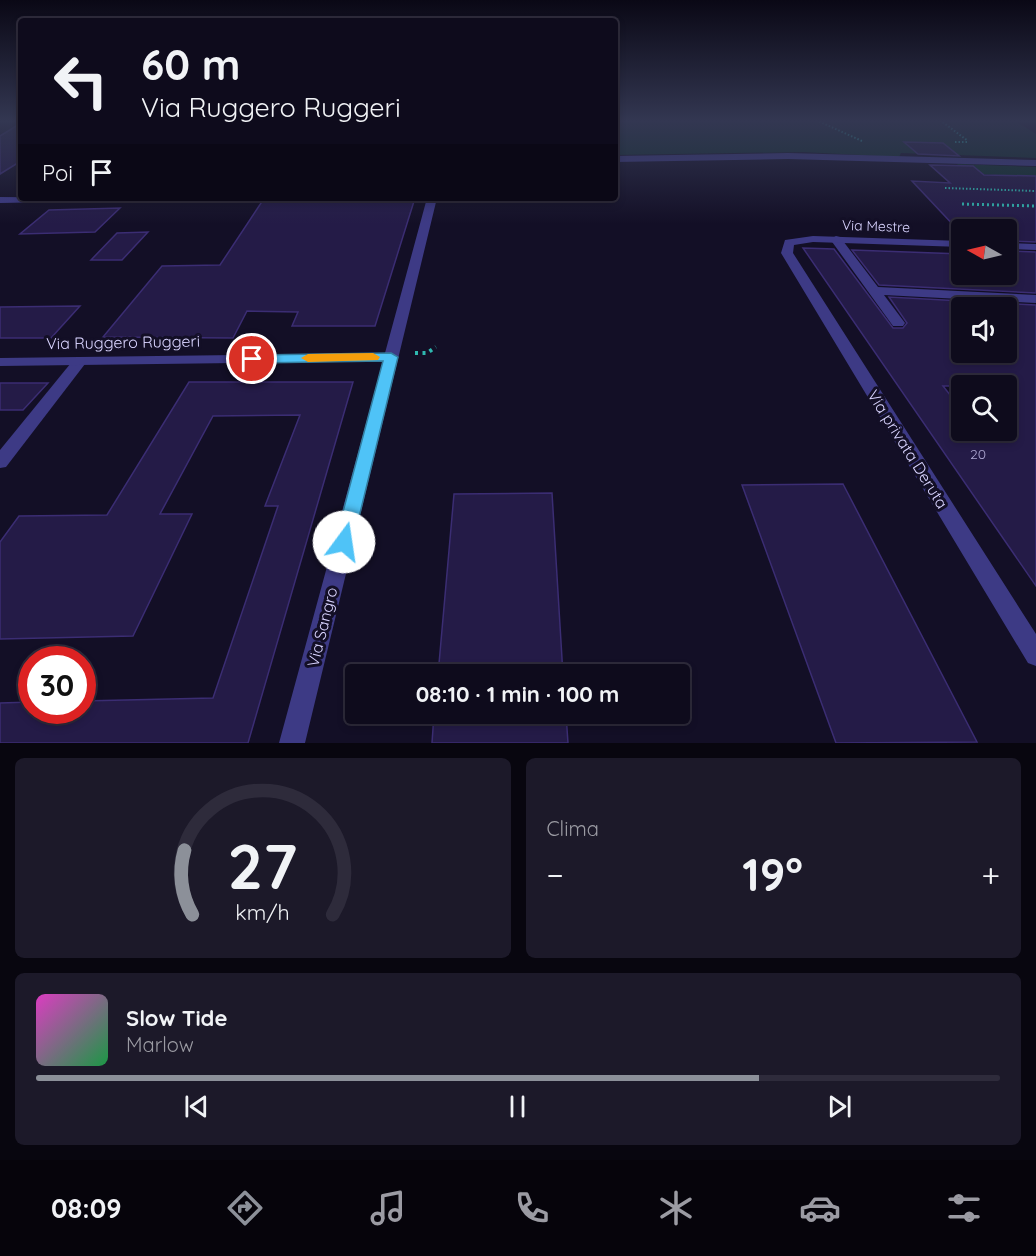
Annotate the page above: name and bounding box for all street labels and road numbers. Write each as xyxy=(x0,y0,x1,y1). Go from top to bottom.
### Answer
street label: Via Mestre xyxy=(842,216,911,236)
street label: Via Ruggero Ruggeri xyxy=(46,331,200,353)
street label: Via privata Deruta xyxy=(863,386,953,512)
street label: Via Sangro xyxy=(302,585,342,669)

